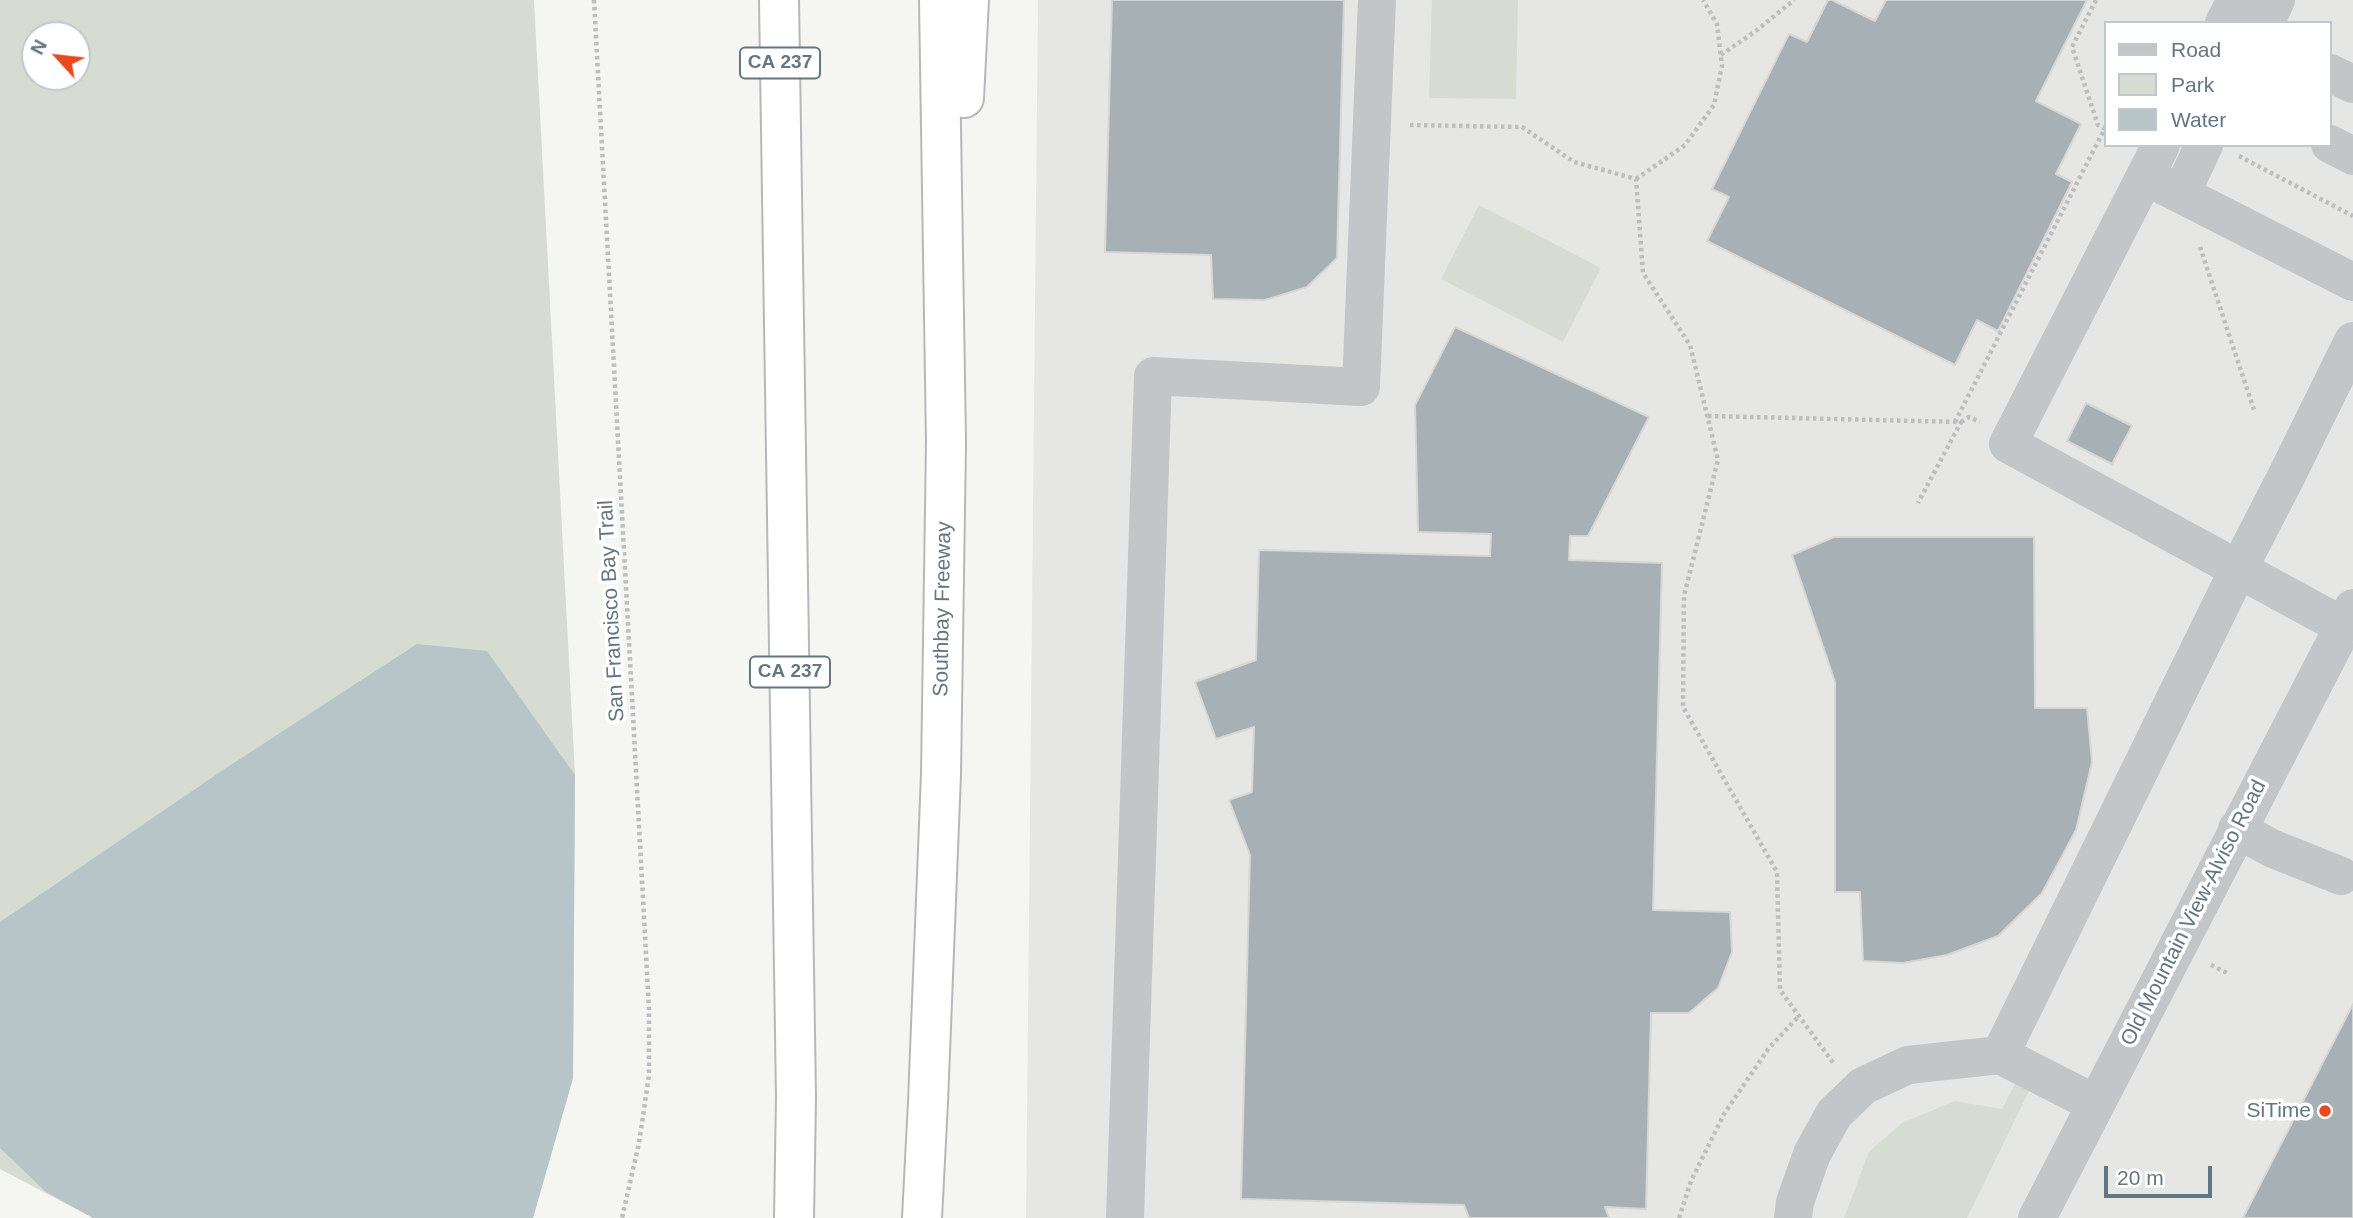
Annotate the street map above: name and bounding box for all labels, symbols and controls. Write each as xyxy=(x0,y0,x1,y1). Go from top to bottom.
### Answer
north arrow xyxy=(21,21,91,91)
legend xyxy=(2104,21,2332,147)
text: N xyxy=(26,36,51,58)
text: Road xyxy=(2171,38,2221,61)
road number: CA 237 xyxy=(740,48,820,78)
text: Park xyxy=(2171,73,2214,96)
text: Water xyxy=(2171,108,2226,131)
street label: San Francisco Bay Trail xyxy=(594,499,630,723)
street label: Southbay Freeway xyxy=(929,521,957,697)
road number: CA 237 xyxy=(750,656,830,688)
street label: Old Mountain View-Alviso Road xyxy=(2116,776,2272,1050)
place label: SiTime xyxy=(2246,1098,2311,1124)
marker: SiTime xyxy=(2317,1103,2333,1119)
scale bar xyxy=(2108,1152,2216,1196)
text: 20 m xyxy=(2117,1166,2164,1189)

